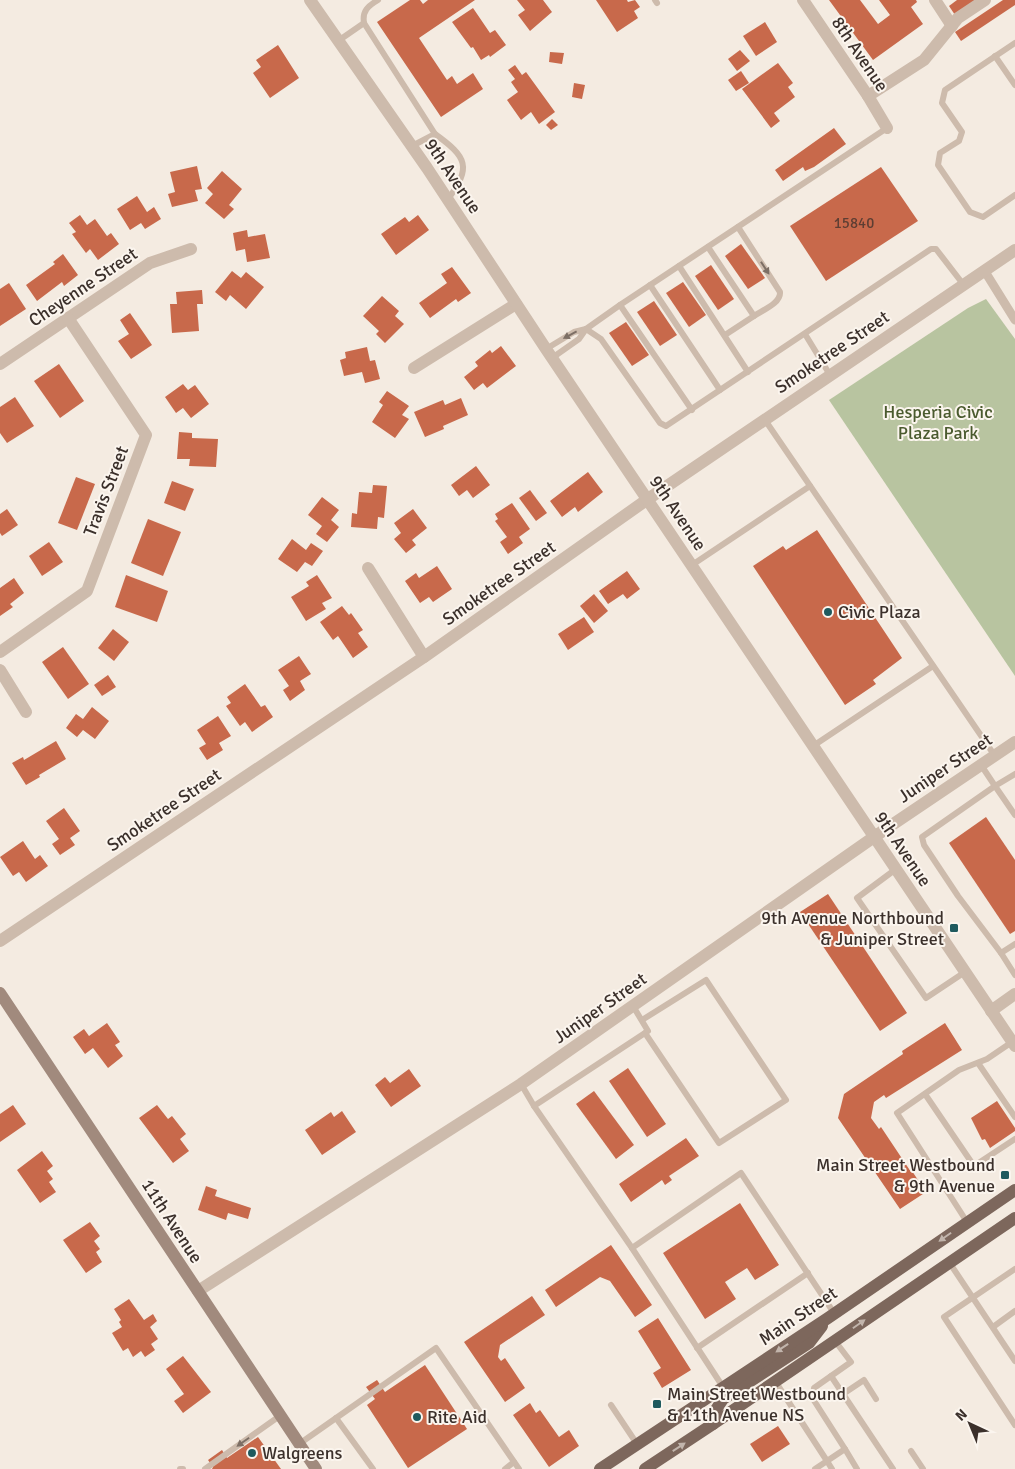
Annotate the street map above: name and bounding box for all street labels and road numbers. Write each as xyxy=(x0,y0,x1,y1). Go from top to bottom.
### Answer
street label: 8th Avenue xyxy=(827,12,893,96)
street label: 9th Avenue xyxy=(420,134,486,218)
street label: Cheyenne Street xyxy=(25,243,141,331)
street label: Smoketree Street xyxy=(771,306,893,398)
street label: Travis Street xyxy=(79,443,133,539)
street label: 9th Avenue xyxy=(645,471,711,555)
street label: Smoketree Street xyxy=(438,536,560,630)
street label: Juniper Street xyxy=(894,729,996,807)
street label: Smoketree Street xyxy=(103,764,225,856)
street label: 9th Avenue xyxy=(870,807,936,891)
street label: Juniper Street xyxy=(549,968,651,1048)
street label: 11th Avenue xyxy=(137,1175,207,1267)
street label: Main Street xyxy=(755,1282,841,1350)

